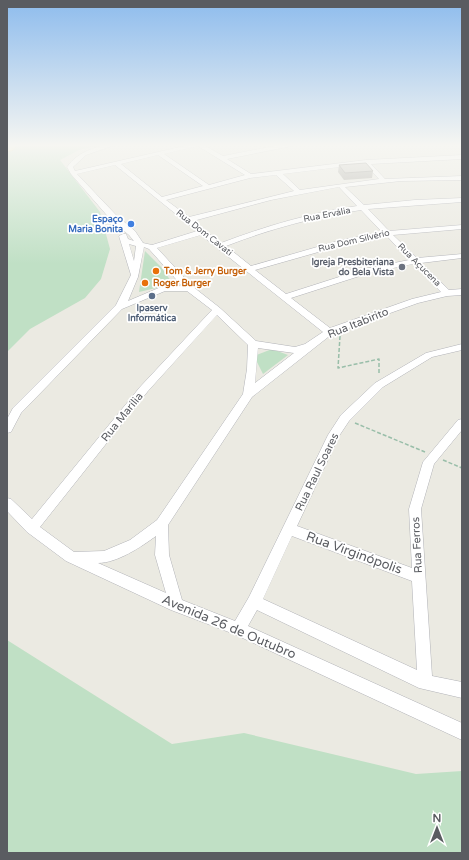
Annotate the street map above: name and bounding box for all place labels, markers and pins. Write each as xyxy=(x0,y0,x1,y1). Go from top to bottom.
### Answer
place label: Espaço Maria Bonita xyxy=(68,214,124,235)
marker: Espaço Maria Bonita xyxy=(126,219,136,229)
place label: Igreja Presbiteriana do Bela Vista xyxy=(311,257,394,278)
marker: Igreja Presbiteriana do Bela Vista xyxy=(397,262,407,272)
marker: Tom & Jerry Burger xyxy=(151,266,161,276)
place label: Tom & Jerry Burger xyxy=(163,266,247,277)
marker: Roger Burger xyxy=(140,278,150,288)
place label: Roger Burger xyxy=(153,278,211,289)
marker: Ipaserv Informática xyxy=(147,291,157,301)
place label: Ipaserv Informática xyxy=(128,303,176,324)

